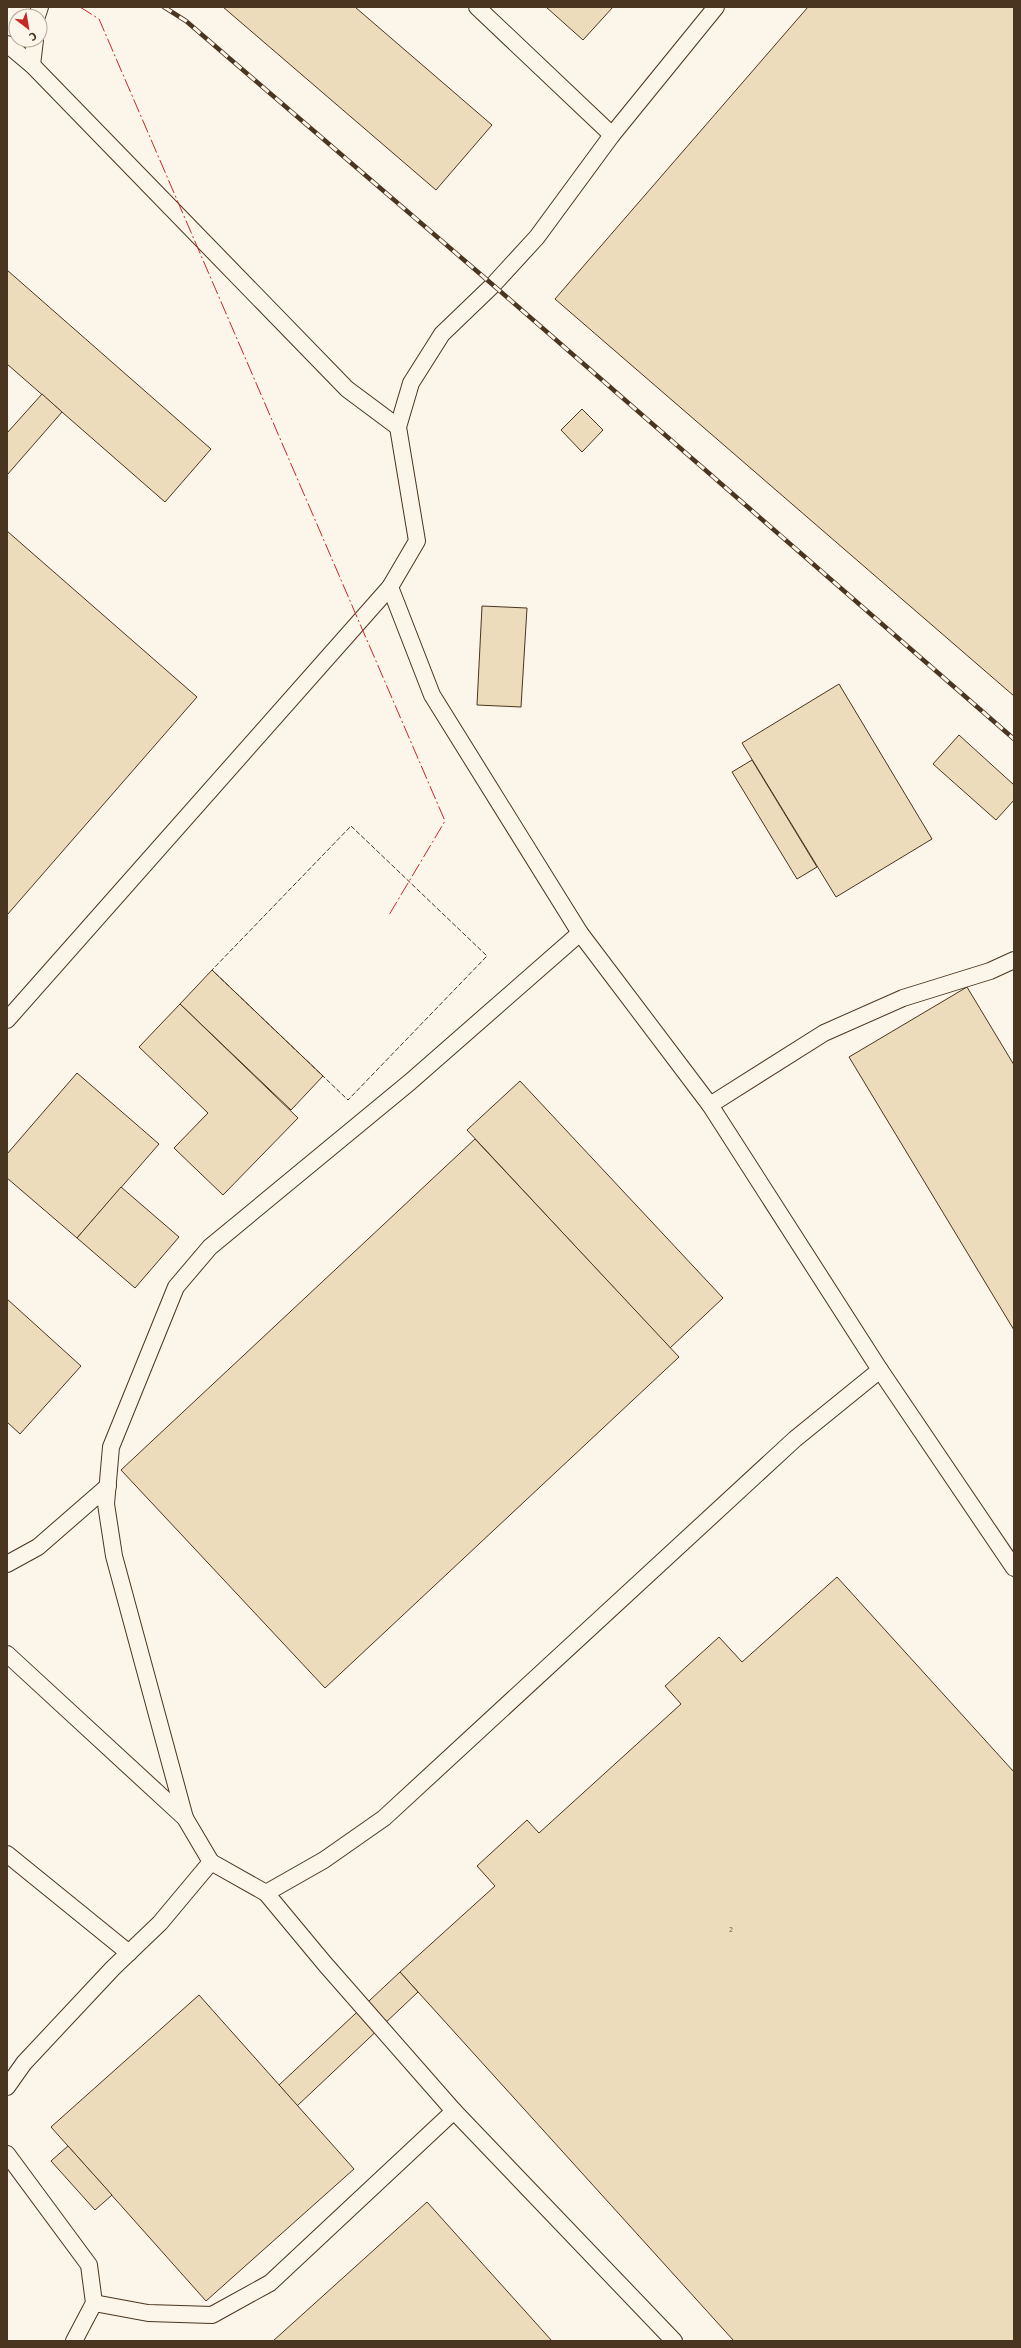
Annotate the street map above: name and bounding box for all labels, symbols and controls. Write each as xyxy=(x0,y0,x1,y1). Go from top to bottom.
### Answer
north arrow xyxy=(8,8,48,48)
text: С xyxy=(26,29,39,44)
house number: 2 xyxy=(729,1925,733,1934)

